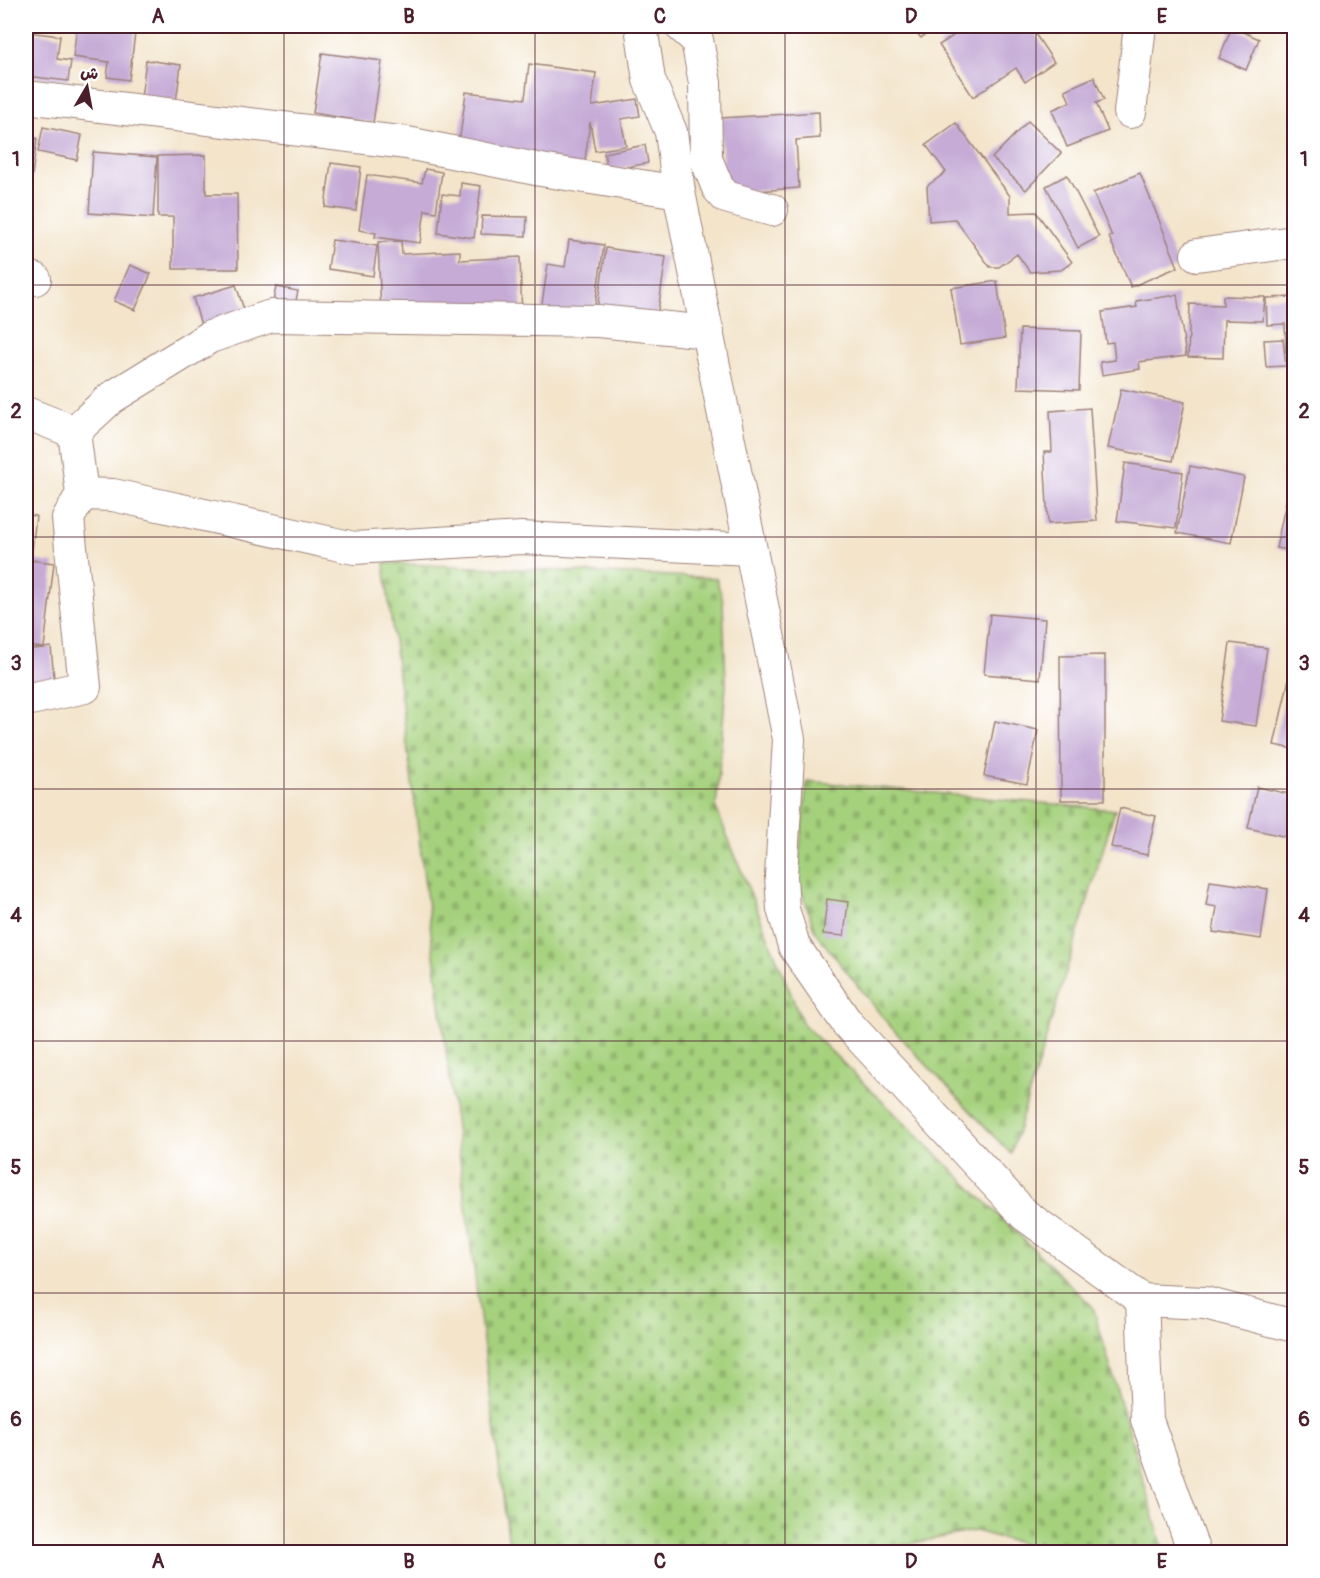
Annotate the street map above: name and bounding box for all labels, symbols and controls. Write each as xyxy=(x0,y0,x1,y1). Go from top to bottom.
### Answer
text: A xyxy=(152,4,165,29)
text: B xyxy=(403,4,415,29)
text: C xyxy=(654,4,666,29)
text: D xyxy=(905,4,918,29)
text: E xyxy=(1157,4,1168,29)
north arrow xyxy=(57,57,117,117)
text: ش xyxy=(79,62,100,85)
text: 1 xyxy=(12,147,20,172)
text: 1 xyxy=(1300,147,1308,172)
text: 2 xyxy=(10,399,22,424)
text: 2 xyxy=(1298,399,1310,424)
text: 3 xyxy=(10,651,22,676)
text: 3 xyxy=(1298,651,1310,676)
text: 4 xyxy=(10,903,22,928)
text: 4 xyxy=(1298,903,1310,928)
text: 5 xyxy=(11,1155,22,1180)
text: 5 xyxy=(1299,1155,1310,1180)
text: 6 xyxy=(10,1407,22,1432)
text: 6 xyxy=(1298,1407,1310,1432)
text: A xyxy=(152,1549,165,1574)
text: B xyxy=(403,1549,415,1574)
text: C xyxy=(654,1549,666,1574)
text: D xyxy=(905,1549,918,1574)
text: E xyxy=(1157,1549,1168,1574)

